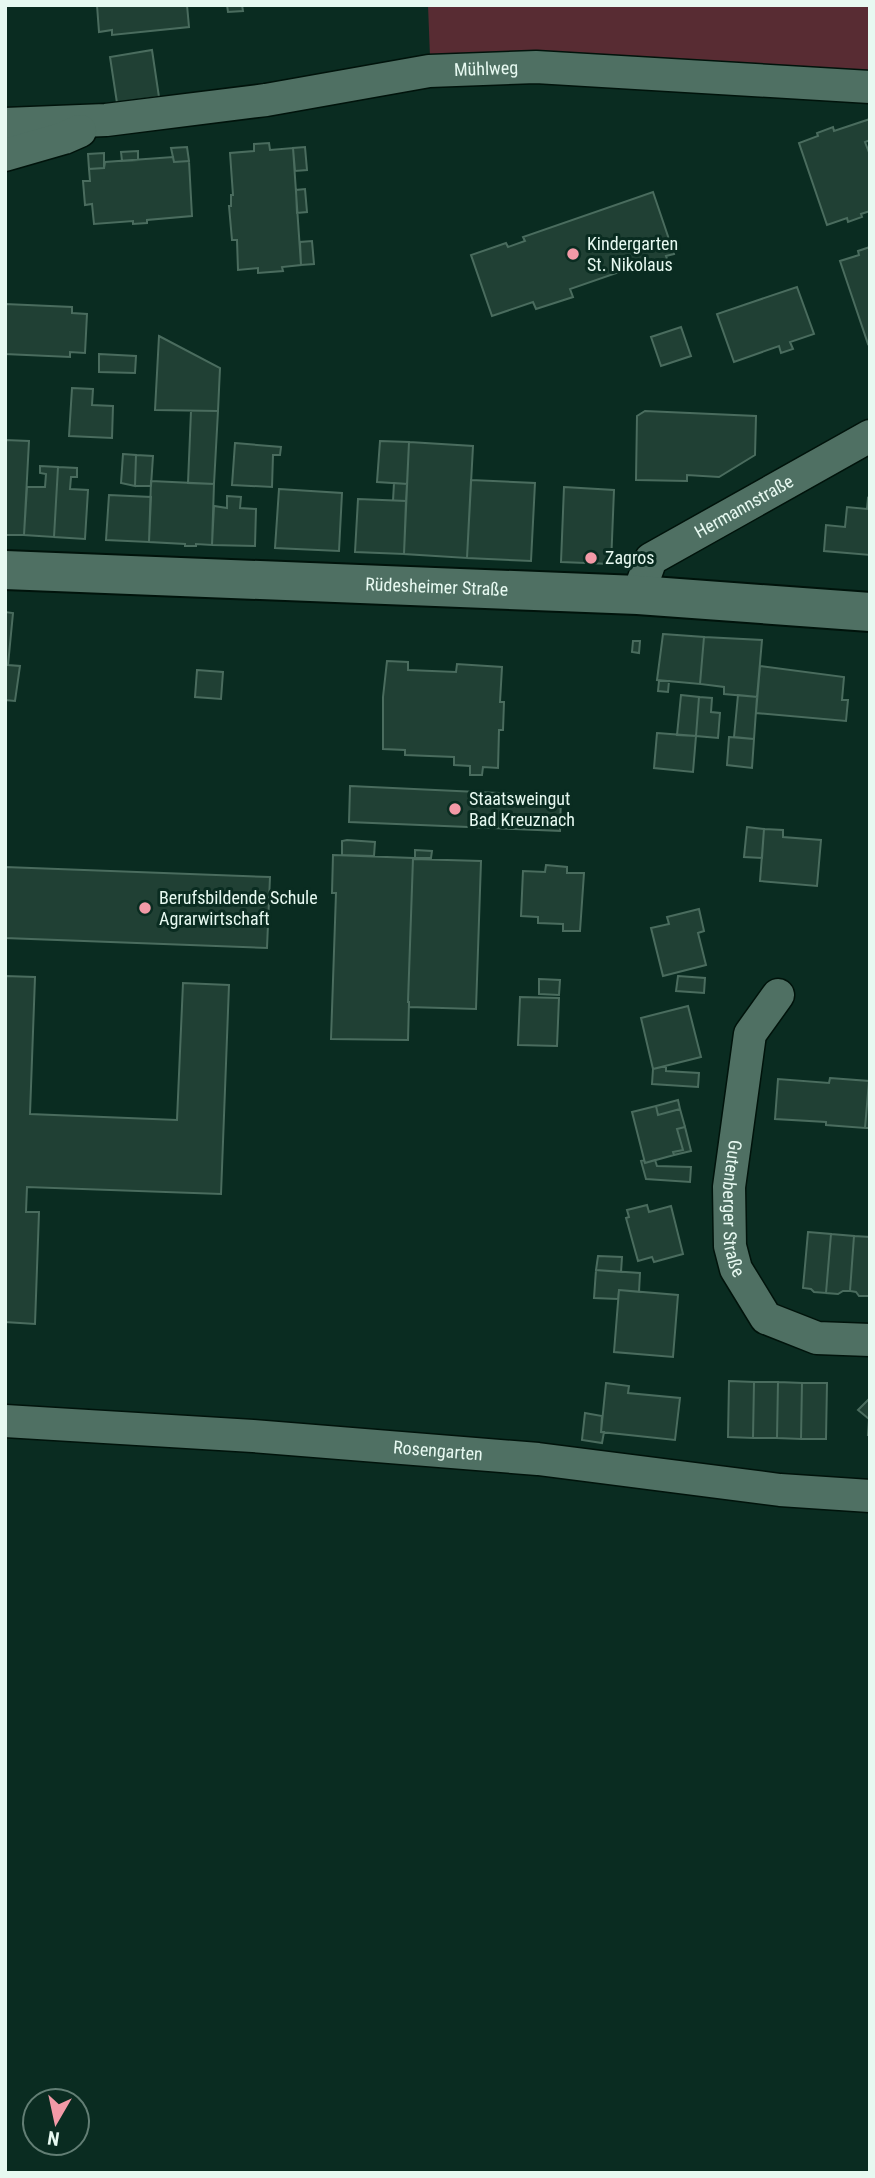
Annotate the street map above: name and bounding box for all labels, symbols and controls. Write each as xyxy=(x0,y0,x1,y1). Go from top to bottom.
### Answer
street label: Mühlweg xyxy=(454,57,519,80)
place label: Kindergarten St. Nikolaus xyxy=(587,233,678,275)
marker: Kindergarten St. Nikolaus xyxy=(565,246,581,262)
street label: Hermannstraße xyxy=(691,470,797,542)
place label: Zagros xyxy=(605,547,654,568)
marker: Zagros xyxy=(583,550,599,566)
street label: Rüdesheimer Straße xyxy=(365,573,509,600)
place label: Staatsweingut Bad Kreuznach xyxy=(469,788,575,830)
marker: Staatsweingut Bad Kreuznach xyxy=(447,801,463,817)
place label: Berufsbildende Schule Agrarwirtschaft xyxy=(159,887,318,929)
marker: Berufsbildende Schule Agrarwirtschaft xyxy=(137,900,153,916)
street label: Gutenberger Straße xyxy=(719,1139,749,1281)
street label: Rosengarten xyxy=(392,1436,484,1465)
north arrow xyxy=(21,2087,91,2157)
text: N xyxy=(46,2126,61,2151)

